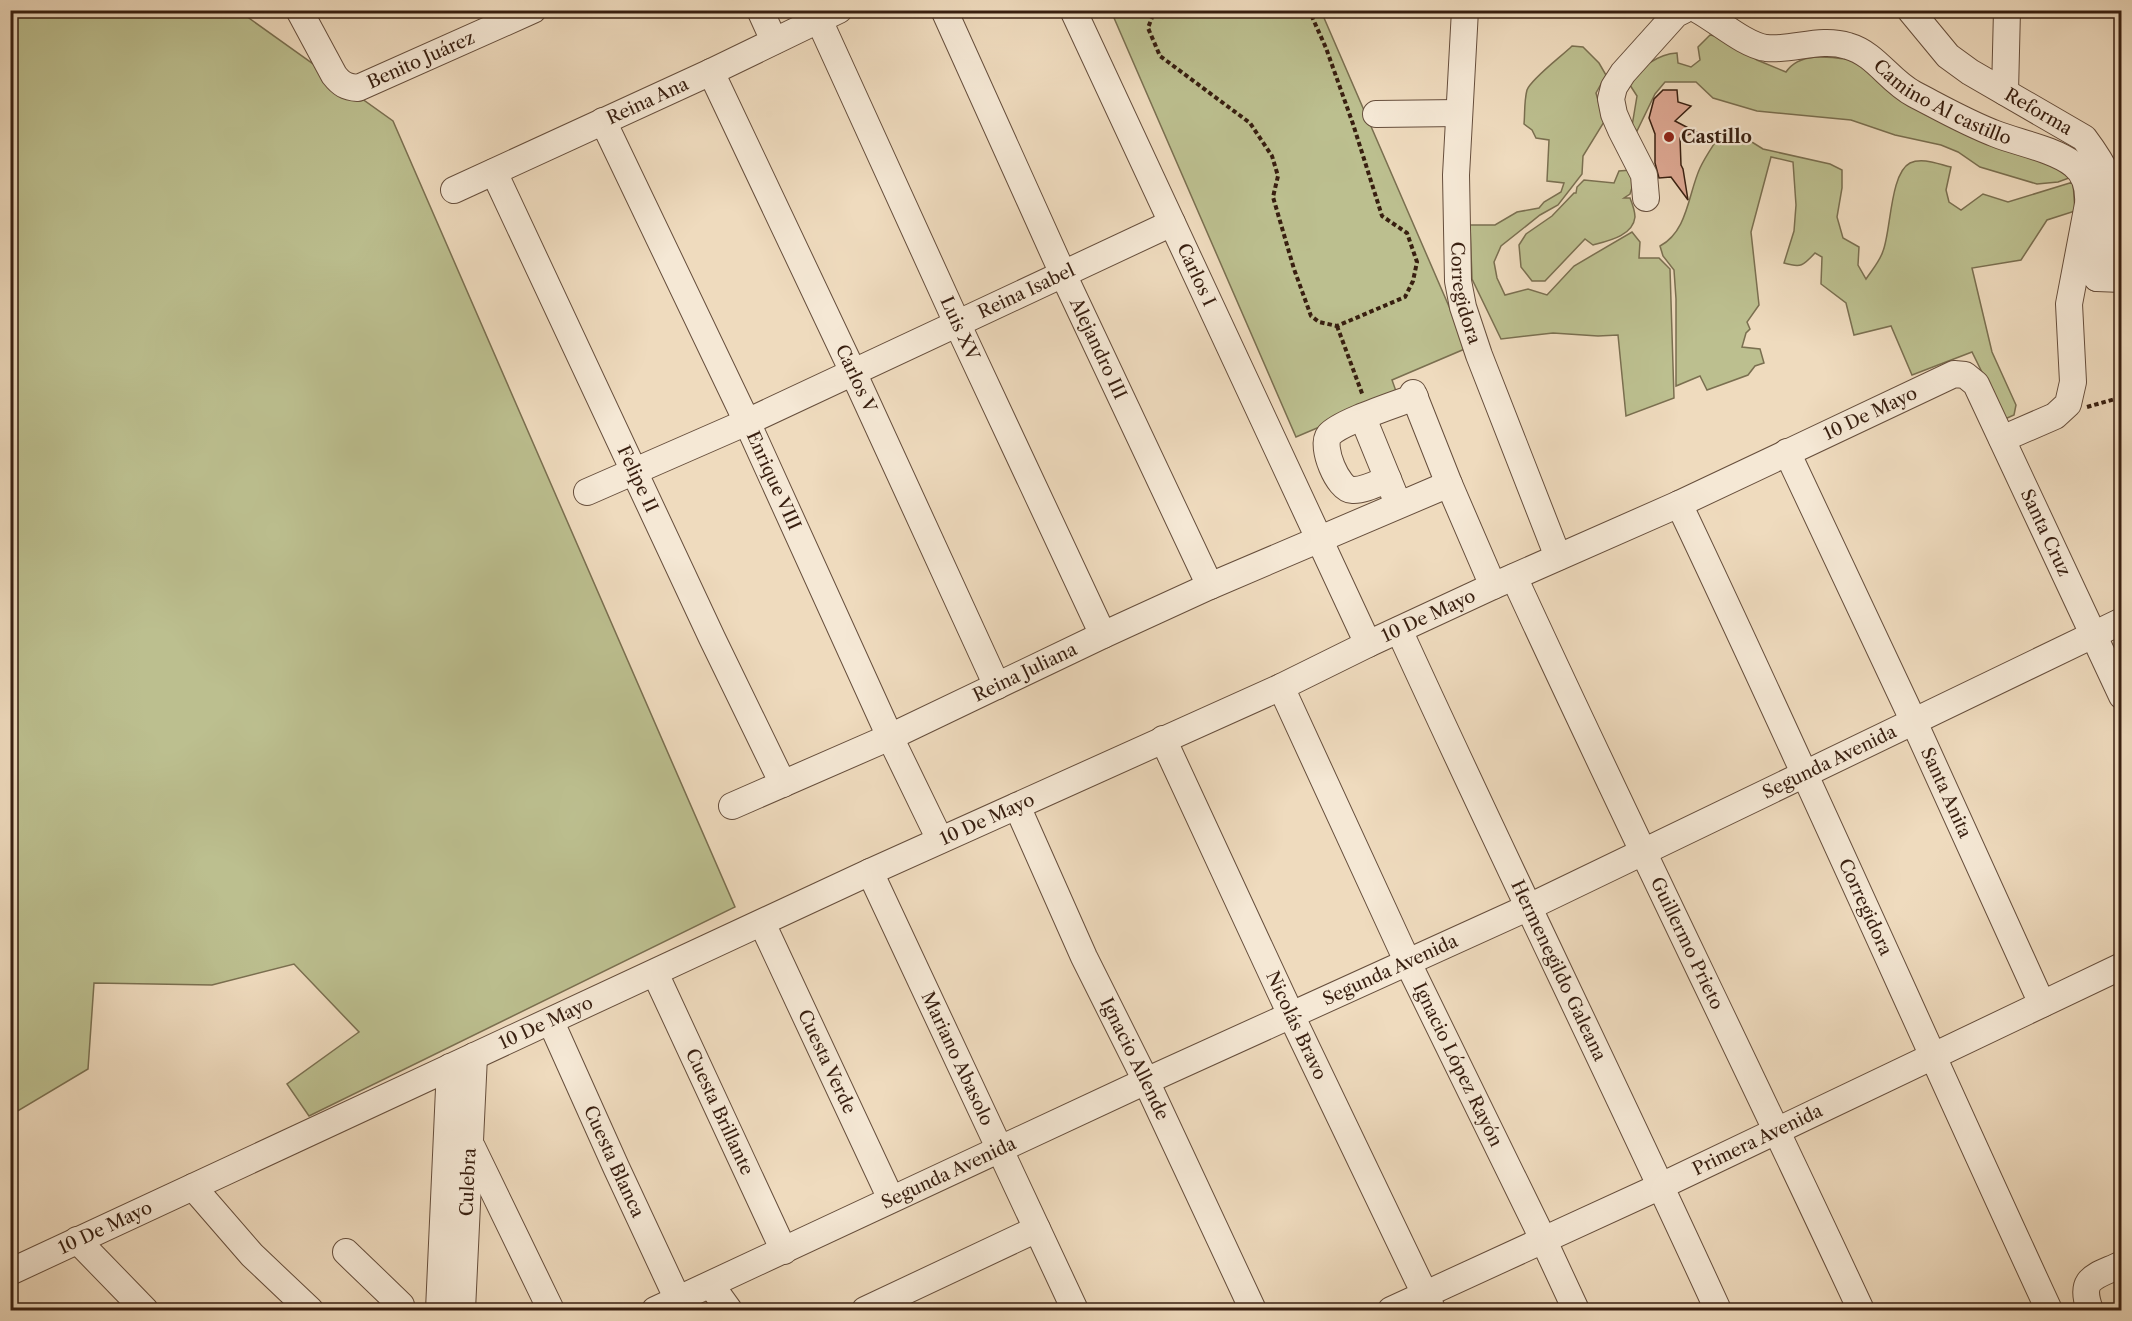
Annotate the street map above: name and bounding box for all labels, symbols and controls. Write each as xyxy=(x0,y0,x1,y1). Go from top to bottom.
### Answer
street label: Benito Juárez xyxy=(364,26,478,93)
street label: Camino Al castillo xyxy=(1869,55,2014,150)
street label: Reina Ana xyxy=(603,73,692,129)
street label: Reforma xyxy=(2001,84,2077,140)
place label: Castillo xyxy=(1681,126,1752,148)
marker: Castillo xyxy=(1662,130,1676,144)
street label: Carlos I xyxy=(1172,240,1220,310)
street label: Corregidora xyxy=(1446,242,1486,347)
street label: Reina Isabel xyxy=(974,259,1078,323)
street label: Luis XV xyxy=(935,293,984,365)
street label: Alejandro III xyxy=(1064,294,1131,403)
street label: Carlos V xyxy=(831,341,881,417)
street label: 10 De Mayo xyxy=(1820,382,1921,445)
street label: Enrique VIII xyxy=(742,428,806,534)
street label: Felipe II xyxy=(613,442,663,516)
street label: Santa Cruz xyxy=(2016,486,2075,580)
street label: 10 De Mayo xyxy=(1378,585,1479,647)
street label: Reina Juliana xyxy=(969,638,1081,707)
street label: Segunda Avenida xyxy=(1759,720,1900,804)
street label: Santa Anita xyxy=(1916,744,1976,842)
street label: 10 De Mayo xyxy=(937,788,1038,850)
street label: Corregidora xyxy=(1834,855,1897,959)
street label: Guillermo Prieto xyxy=(1646,873,1728,1013)
street label: Hermenegildo Galeana xyxy=(1506,876,1611,1065)
street label: Segunda Avenida xyxy=(1319,930,1462,1010)
street label: Nicolás Bravo xyxy=(1261,968,1331,1083)
street label: Ignacio López Rayón xyxy=(1408,979,1507,1150)
street label: Mariano Abasolo xyxy=(917,988,998,1129)
street label: 10 De Mayo xyxy=(495,991,596,1054)
street label: Ignacio Allende xyxy=(1095,994,1174,1124)
street label: Cuesta Verde xyxy=(793,1006,861,1117)
street label: Cuesta Brillante xyxy=(681,1045,758,1178)
street label: Primera Avenida xyxy=(1689,1099,1826,1180)
street label: Cuesta Blanca xyxy=(579,1102,649,1222)
street label: Segunda Avenida xyxy=(878,1132,1020,1214)
street label: Culebra xyxy=(455,1147,481,1217)
street label: 10 De Mayo xyxy=(55,1196,156,1259)

